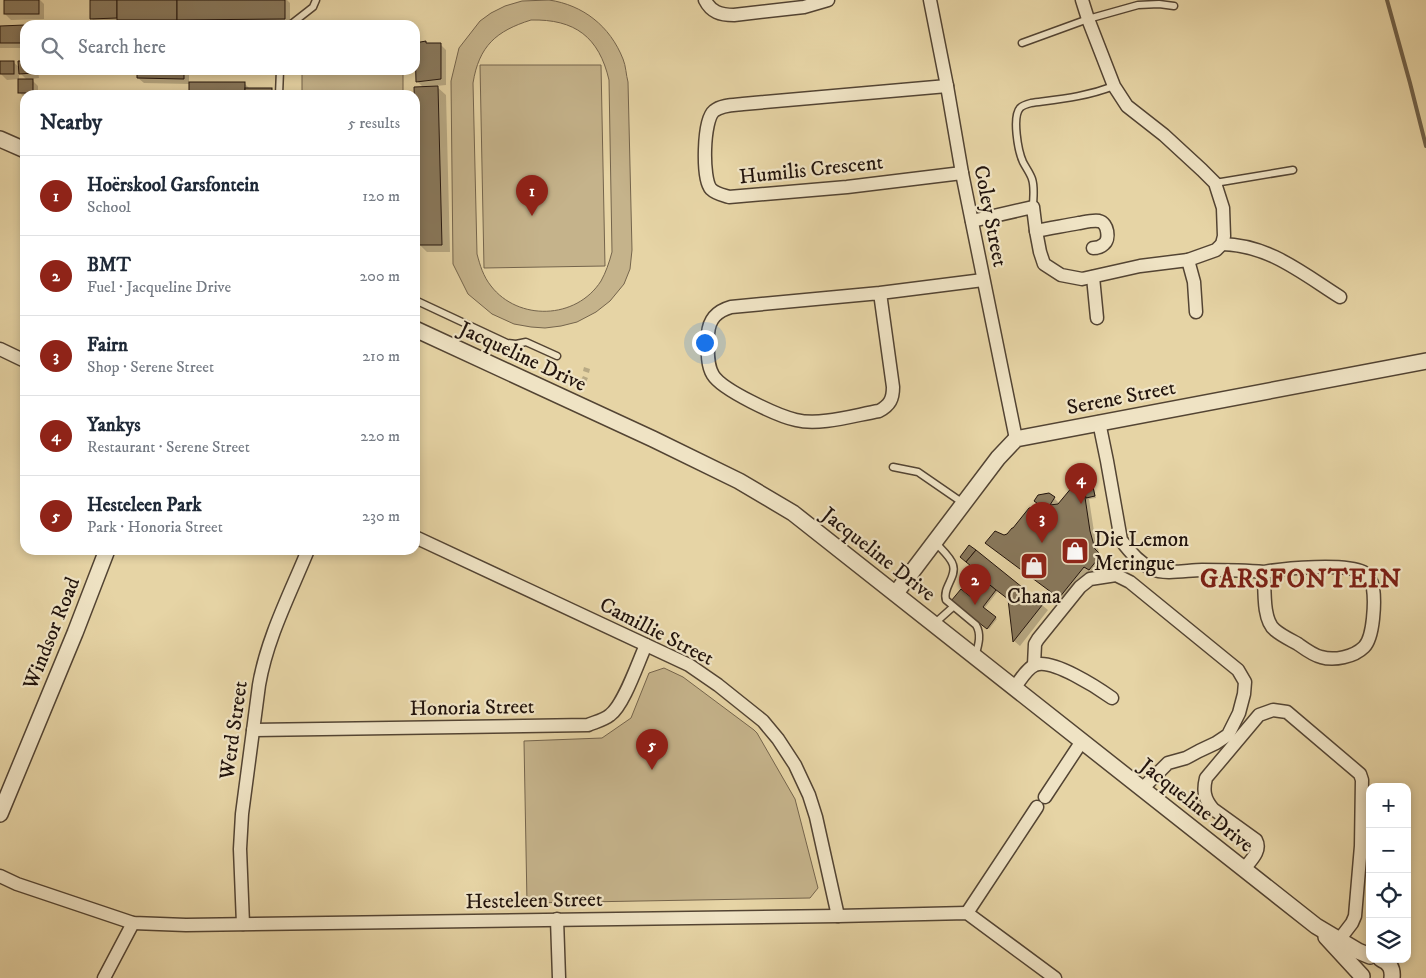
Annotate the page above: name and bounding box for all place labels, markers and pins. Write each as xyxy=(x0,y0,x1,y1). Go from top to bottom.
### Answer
pin: 1 xyxy=(516,175,548,216)
pin: 4 xyxy=(1065,463,1097,504)
pin: 3 xyxy=(1026,502,1058,543)
place label: Die Lemon Meringue xyxy=(1094,527,1189,577)
shop icon: Die Lemon Meringue xyxy=(1060,536,1090,566)
shop icon: Chana xyxy=(1019,551,1049,581)
pin: 2 xyxy=(959,564,991,605)
place label: Chana xyxy=(1007,584,1061,610)
pin: 5 xyxy=(636,729,668,770)

